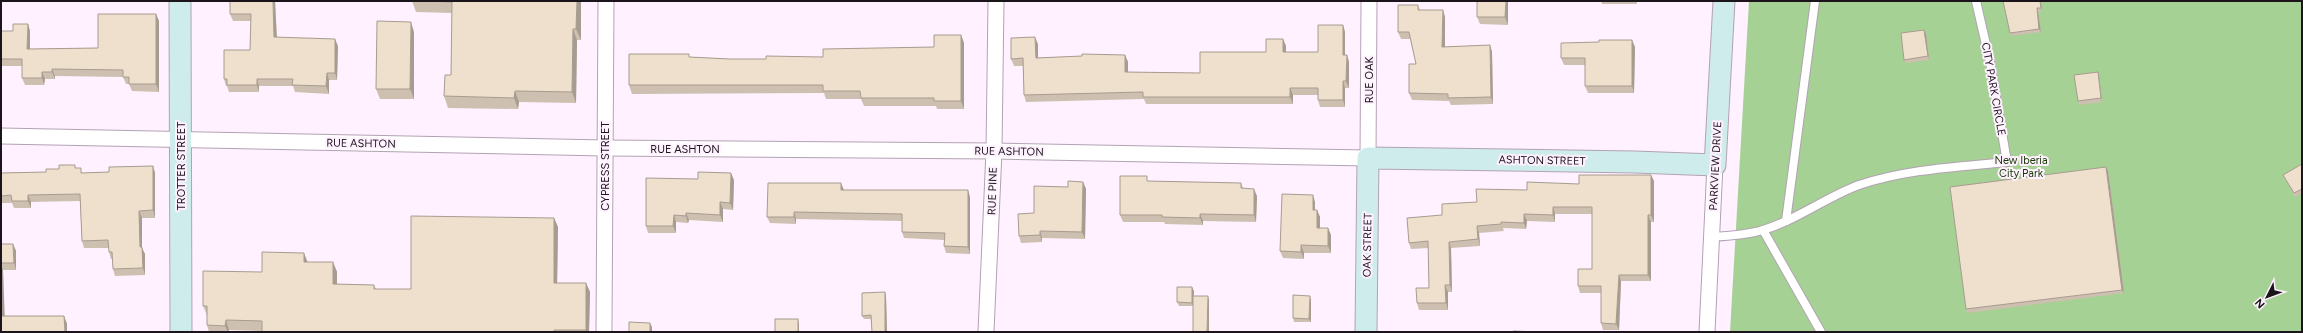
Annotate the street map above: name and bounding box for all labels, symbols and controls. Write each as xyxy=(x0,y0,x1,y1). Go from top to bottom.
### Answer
street label: CITY PARK CIRCLE xyxy=(1979,41,2008,137)
street label: RUE OAK xyxy=(1363,56,1376,103)
street label: CYPRESS STREET xyxy=(599,121,612,211)
street label: PARKVIEW DRIVE xyxy=(1707,121,1724,211)
street label: TROTTER STREET xyxy=(175,122,188,210)
street label: RUE ASHTON xyxy=(326,136,396,151)
street label: RUE ASHTON xyxy=(650,143,720,156)
street label: RUE ASHTON xyxy=(974,144,1044,159)
street label: ASHTON STREET xyxy=(1498,153,1586,168)
park label: New Iberia City Park xyxy=(1994,154,2048,180)
street label: RUE PINE xyxy=(985,167,1000,215)
street label: OAK STREET xyxy=(1360,213,1375,277)
north arrow xyxy=(2247,277,2287,317)
text: N xyxy=(2252,296,2268,311)

